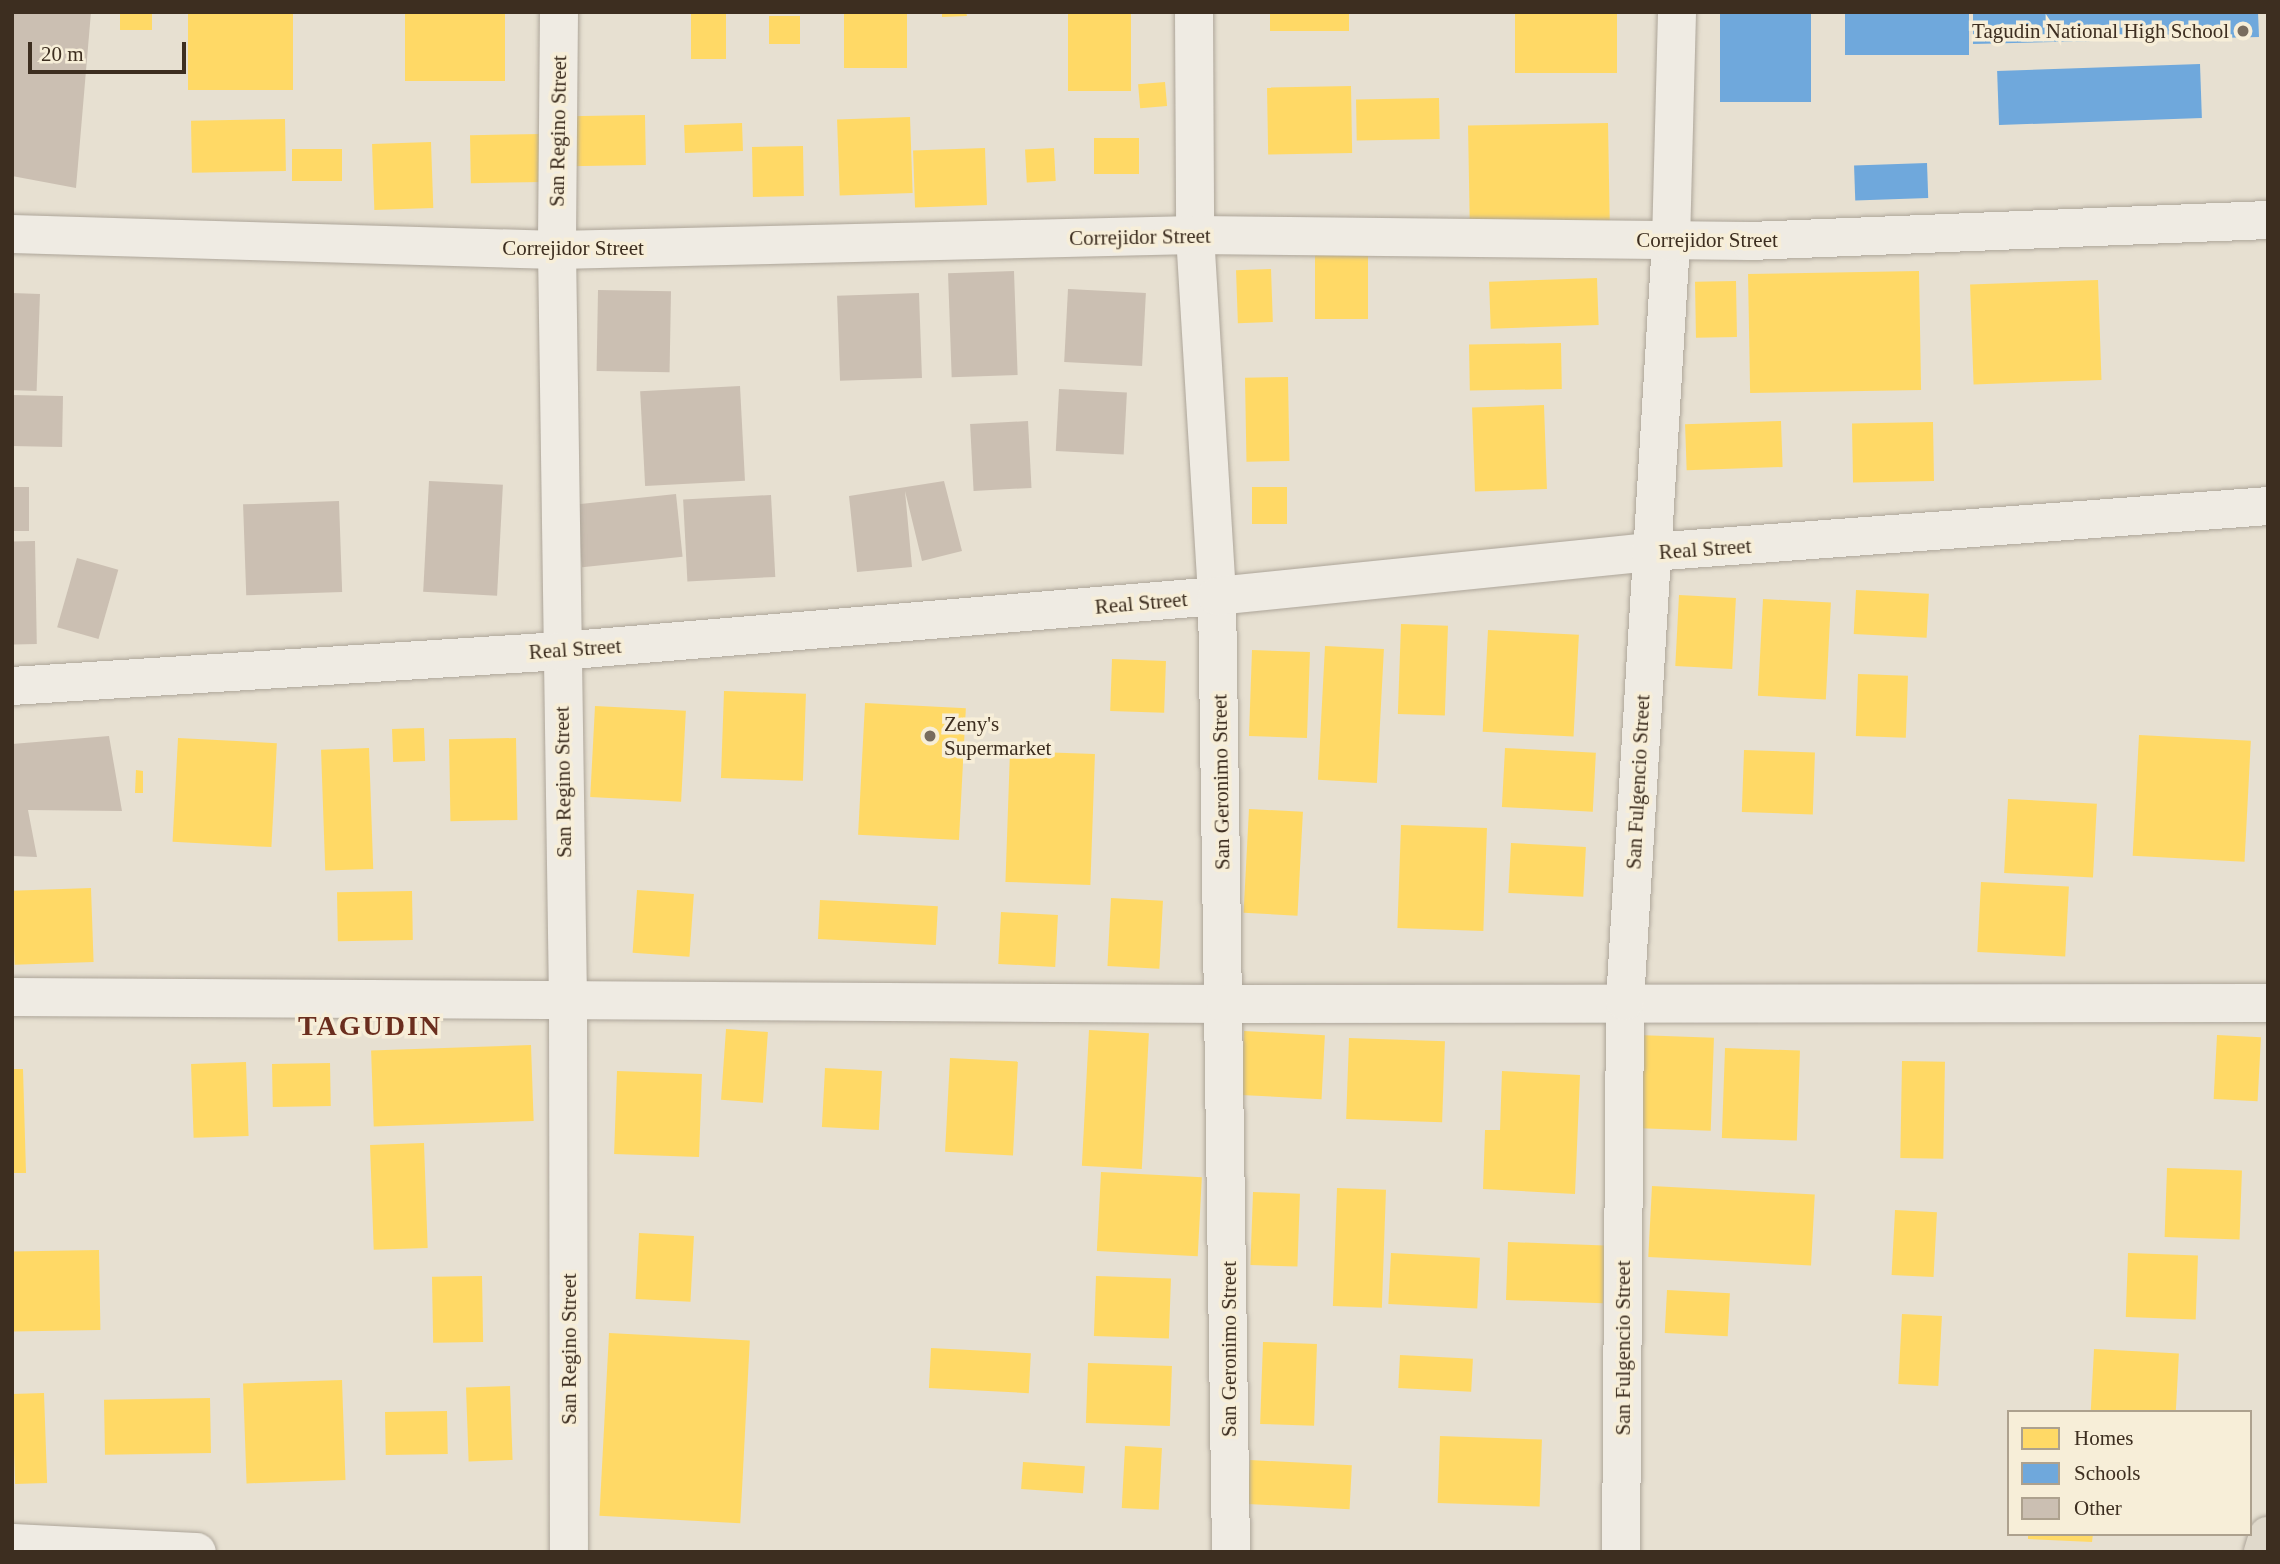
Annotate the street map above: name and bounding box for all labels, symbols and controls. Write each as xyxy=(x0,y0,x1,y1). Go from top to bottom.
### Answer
place label: Tagudin National High School xyxy=(1972,18,2229,44)
marker: Tagudin National High School xyxy=(2235,23,2251,39)
scale bar xyxy=(32,28,189,72)
text: 20 m xyxy=(41,42,84,66)
street label: San Regino Street xyxy=(544,55,572,207)
street label: Correjidor Street xyxy=(1069,223,1211,251)
street label: Correjidor Street xyxy=(1636,227,1778,253)
street label: Correjidor Street xyxy=(502,235,644,261)
street label: Real Street xyxy=(1658,533,1752,565)
street label: Real Street xyxy=(1094,586,1188,620)
street label: Real Street xyxy=(528,633,622,665)
street label: San Geronimo Street xyxy=(1207,694,1235,870)
street label: San Fulgencio Street xyxy=(1621,694,1655,870)
street label: San Regino Street xyxy=(549,706,577,858)
place label: Zeny's Supermarket xyxy=(944,711,1051,761)
marker: Zeny's Supermarket xyxy=(922,728,938,744)
district label: TAGUDIN xyxy=(299,1009,441,1043)
street label: San Geronimo Street xyxy=(1216,1261,1242,1437)
street label: San Fulgencio Street xyxy=(1610,1261,1636,1435)
street label: San Regino Street xyxy=(556,1273,582,1425)
legend xyxy=(2007,1410,2252,1536)
text: Homes xyxy=(2074,1426,2134,1450)
text: Schools xyxy=(2074,1461,2141,1485)
text: Other xyxy=(2074,1496,2122,1520)

